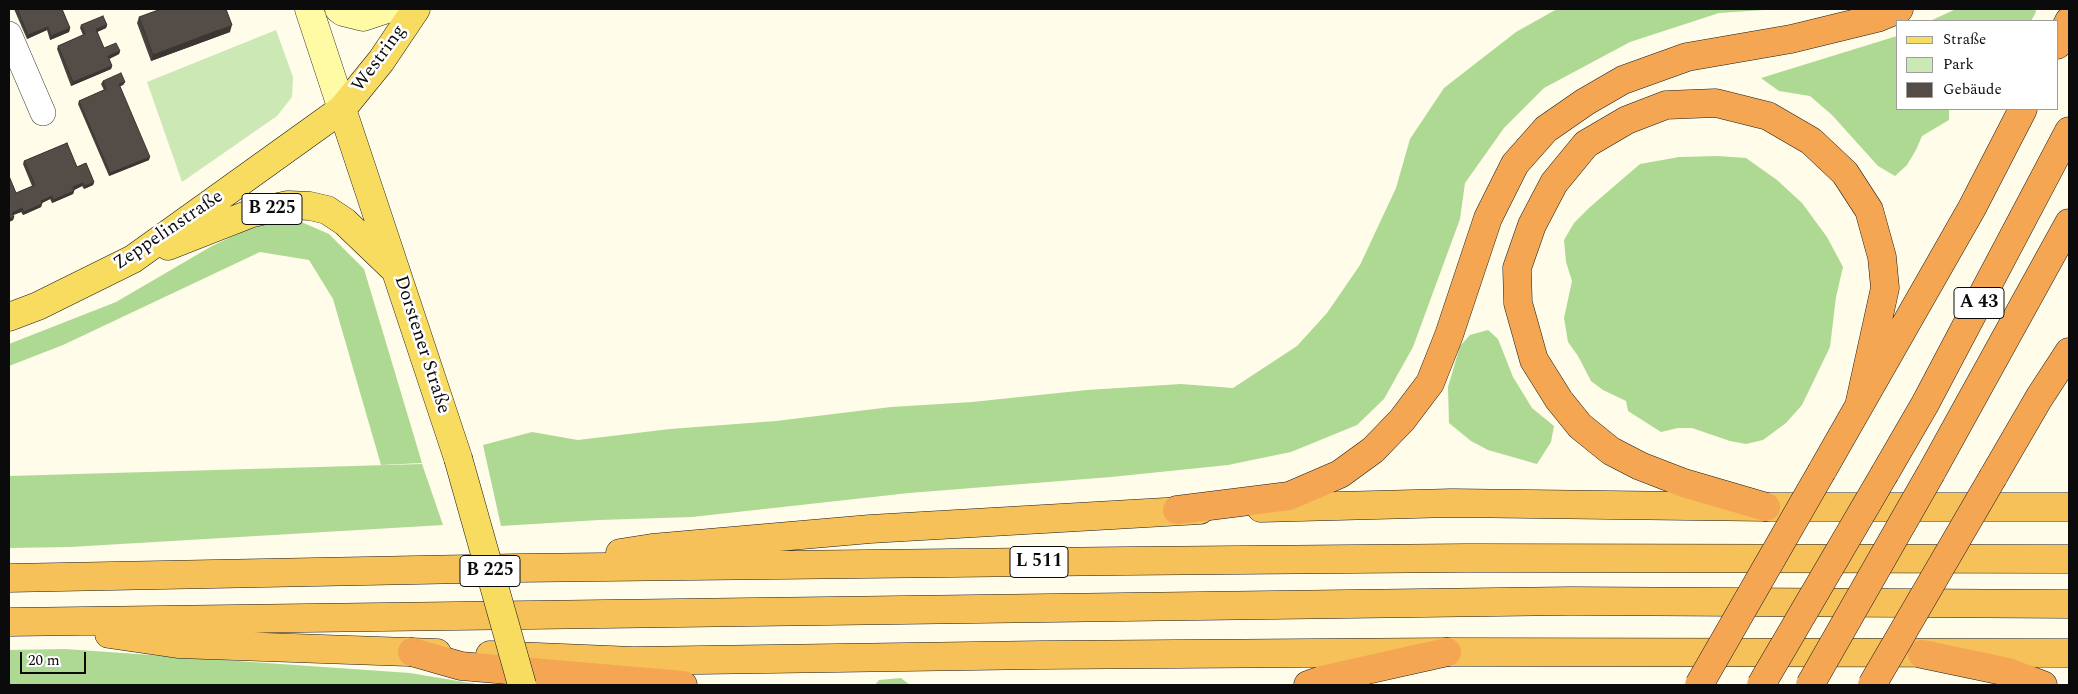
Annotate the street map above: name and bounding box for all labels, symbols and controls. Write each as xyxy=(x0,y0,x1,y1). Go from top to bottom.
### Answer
legend xyxy=(1896,20,2058,110)
street label: Westring xyxy=(348,21,412,97)
text: Straße xyxy=(1943,28,1986,51)
text: Park xyxy=(1943,53,1974,76)
text: Gebäude xyxy=(1943,78,2002,101)
street label: Zeppelinstraße xyxy=(110,186,228,276)
road number: B 225 xyxy=(242,193,302,224)
street label: Dorstener Straße xyxy=(388,273,454,417)
road number: A 43 xyxy=(1954,288,2004,318)
road number: L 511 xyxy=(1010,546,1068,578)
road number: B 225 xyxy=(460,556,520,586)
scale bar xyxy=(22,642,89,674)
text: 20 m xyxy=(28,649,60,672)

